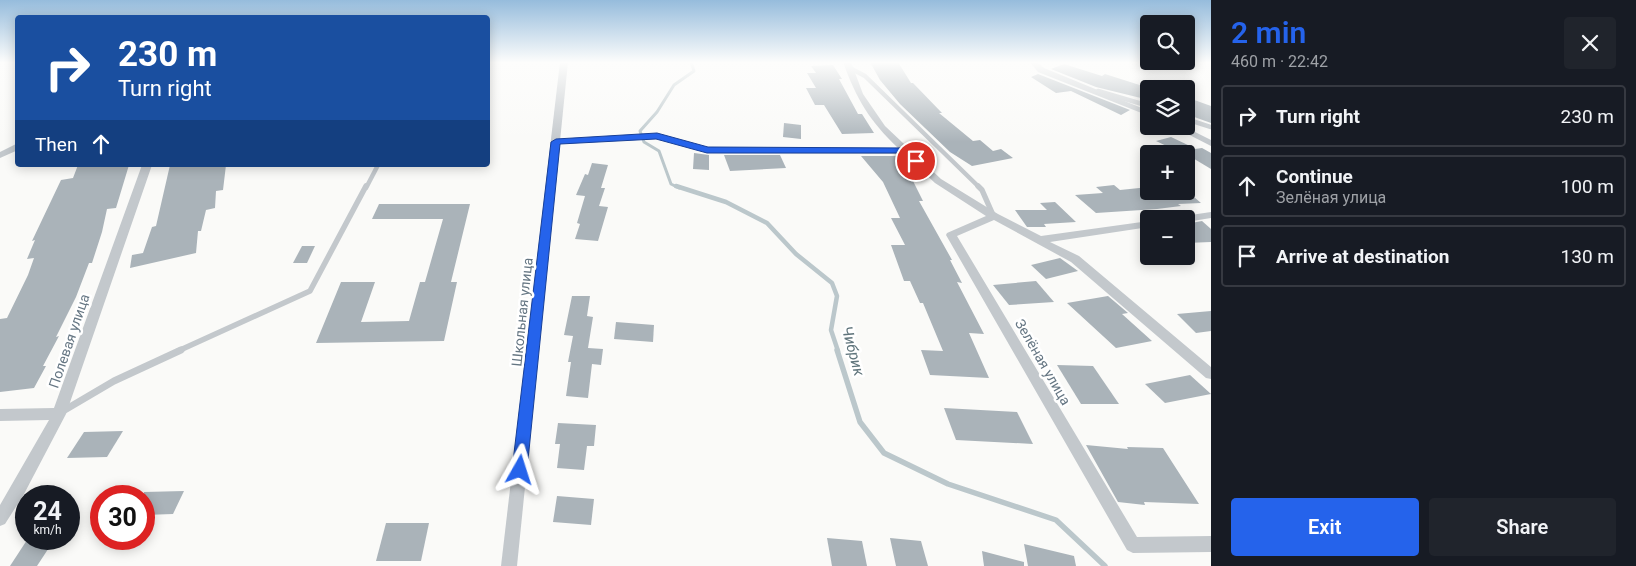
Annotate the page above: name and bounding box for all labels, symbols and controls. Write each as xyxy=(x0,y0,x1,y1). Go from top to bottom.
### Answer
map controls xyxy=(1140,15,1195,265)
button: search xyxy=(1140,15,1195,70)
text: 2 min xyxy=(1231,15,1306,50)
button: close xyxy=(1564,17,1616,69)
text: 230 m xyxy=(118,34,217,75)
icon: right xyxy=(35,35,100,100)
text: 460 m · 22:42 xyxy=(1231,52,1328,71)
text: Turn right xyxy=(118,76,212,101)
button: layers xyxy=(1140,80,1195,135)
icon: right xyxy=(1233,102,1261,130)
text: Turn right xyxy=(1276,105,1360,128)
text: 230 m xyxy=(1561,105,1614,128)
icon: ahead xyxy=(87,130,115,158)
text: Then xyxy=(35,133,77,156)
pin xyxy=(895,140,937,182)
button: + xyxy=(1140,145,1195,200)
icon: arrive xyxy=(902,147,930,175)
text: Continue xyxy=(1276,165,1353,188)
icon: ahead xyxy=(1233,172,1261,200)
text: 100 m xyxy=(1561,175,1614,198)
text: Зелёная улица xyxy=(1276,188,1386,207)
button: − xyxy=(1140,210,1195,265)
icon: arrive xyxy=(1233,242,1261,270)
text: Arrive at destination xyxy=(1276,245,1449,268)
text: 130 m xyxy=(1561,245,1614,268)
street label: Школьная улица xyxy=(508,257,536,367)
street label: Полевая улица xyxy=(45,292,93,390)
street label: Зелёная улица xyxy=(1012,316,1074,408)
water label: Чибрик xyxy=(838,324,869,379)
position arrow xyxy=(493,443,545,495)
speed limit sign: 30 xyxy=(90,485,155,550)
text: 24 xyxy=(33,497,62,526)
button: Exit xyxy=(1231,498,1419,556)
button: Share xyxy=(1429,498,1616,556)
text: km/h xyxy=(33,523,62,537)

